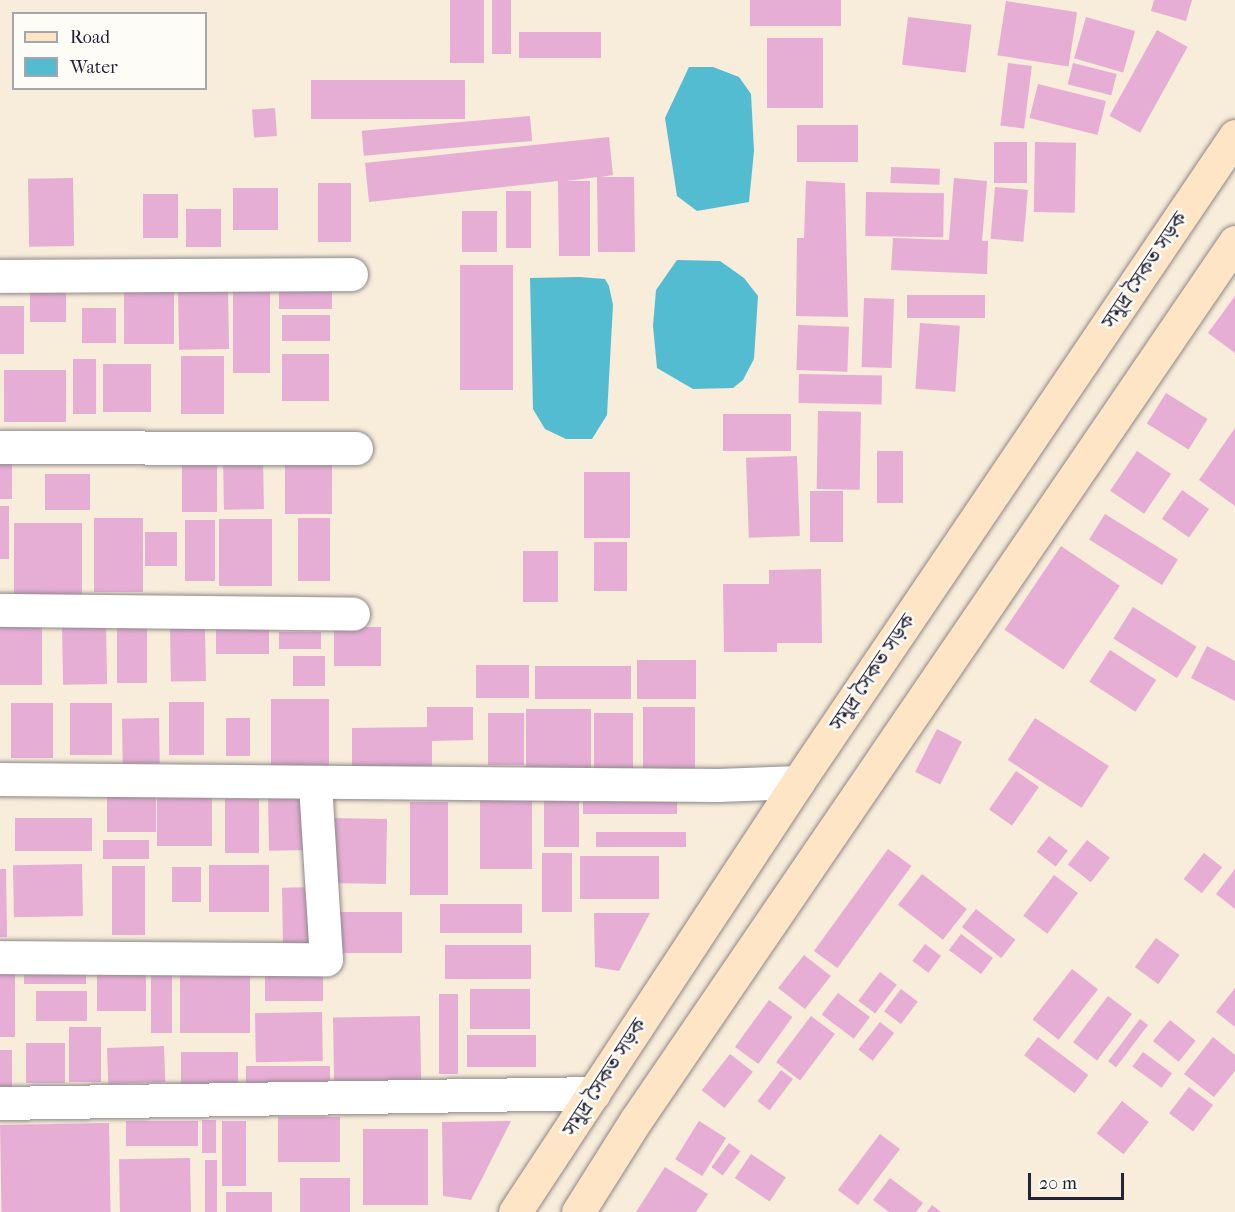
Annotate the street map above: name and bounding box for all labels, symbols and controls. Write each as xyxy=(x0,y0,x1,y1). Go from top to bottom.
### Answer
legend xyxy=(12,12,207,90)
text: Road xyxy=(70,27,110,48)
text: Water xyxy=(70,57,118,78)
street label: সমুদ্র সৈকত সড়ক xyxy=(1096,207,1192,333)
street label: সমুদ্র সৈকত সড়ক xyxy=(824,609,920,735)
street label: সমুদ্র সৈকত সড়ক xyxy=(557,1013,651,1141)
scale bar xyxy=(1031,1161,1127,1199)
text: 20 m xyxy=(1039,1173,1077,1194)

